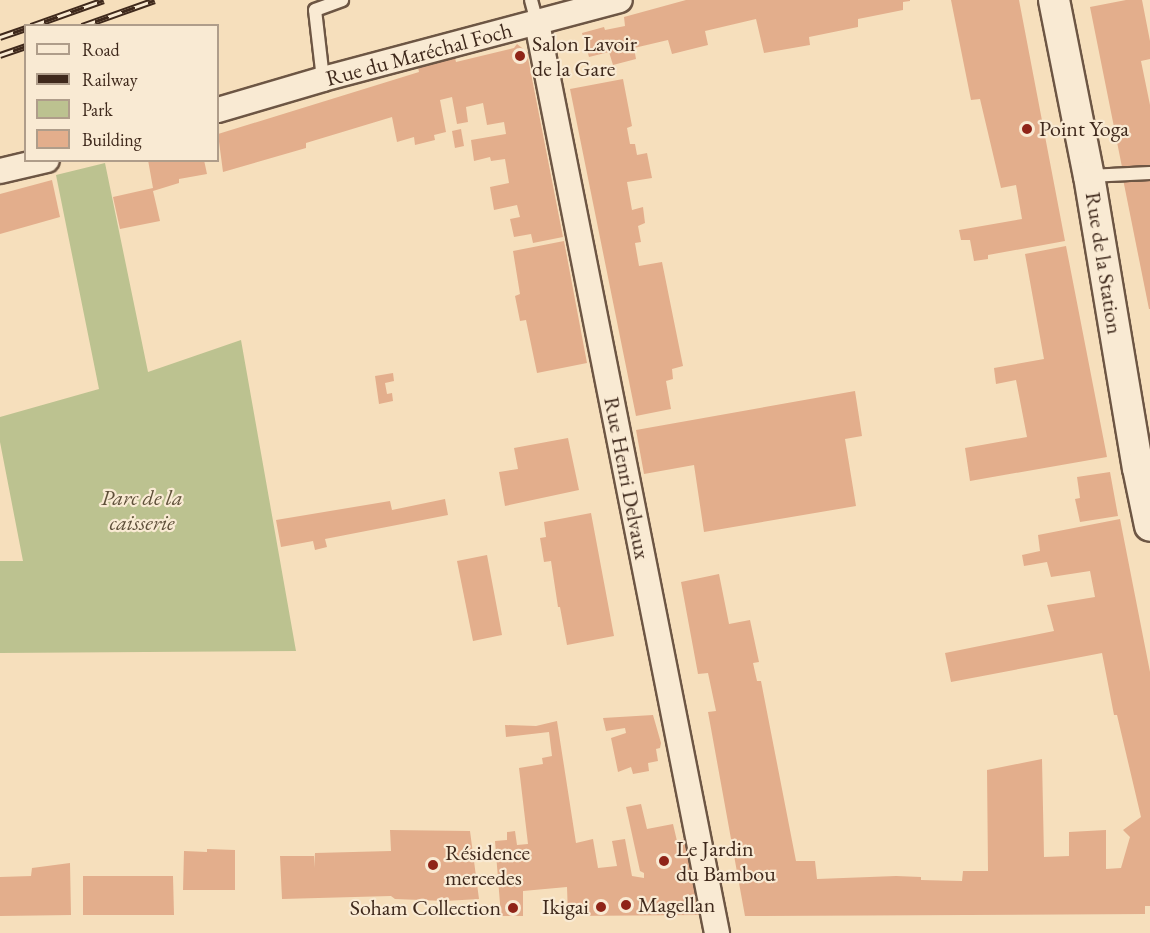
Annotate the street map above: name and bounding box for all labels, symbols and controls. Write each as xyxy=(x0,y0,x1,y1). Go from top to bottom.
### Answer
street label: Rue du Maréchal Foch xyxy=(323,16,515,92)
legend xyxy=(24,24,219,162)
place label: Salon Lavoir de la Gare xyxy=(532,30,637,82)
text: Road xyxy=(82,38,120,61)
marker: Salon Lavoir de la Gare xyxy=(513,49,527,63)
text: Railway xyxy=(82,68,138,91)
text: Park xyxy=(82,98,113,121)
place label: Point Yoga xyxy=(1039,116,1129,142)
marker: Point Yoga xyxy=(1020,122,1034,136)
text: Building xyxy=(82,128,142,151)
street label: Rue de la Station xyxy=(1080,190,1128,336)
street label: Rue Henri Delvaux xyxy=(598,394,656,562)
park label: Parc de la caisserie xyxy=(101,484,183,536)
place label: Le Jardin du Bambou xyxy=(676,835,776,886)
place label: Résidence mercedes xyxy=(445,839,530,890)
marker: Le Jardin du Bambou xyxy=(657,854,671,868)
marker: Résidence mercedes xyxy=(426,858,440,872)
place label: Magellan xyxy=(638,892,715,918)
place label: Ikigai xyxy=(542,894,589,920)
place label: Soham Collection xyxy=(350,895,501,921)
marker: Magellan xyxy=(619,898,633,912)
marker: Ikigai xyxy=(594,900,608,914)
marker: Soham Collection xyxy=(506,901,520,915)

